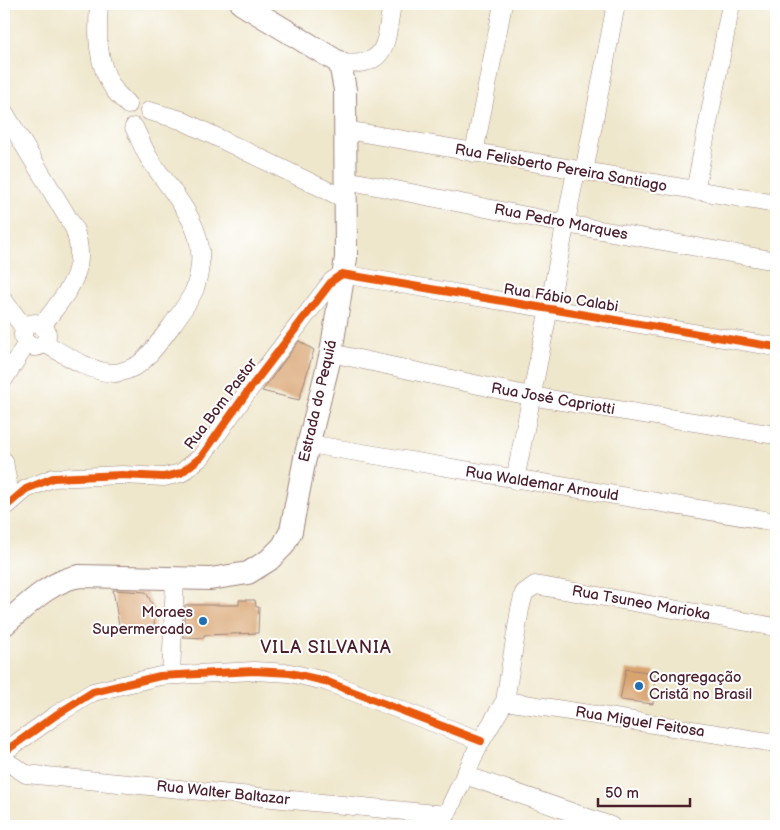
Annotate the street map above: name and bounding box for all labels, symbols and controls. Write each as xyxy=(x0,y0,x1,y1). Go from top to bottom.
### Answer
street label: Rua Felisberto Pereira Santiago xyxy=(453,140,669,196)
street label: Rua Pedro Marques xyxy=(493,200,630,244)
street label: Rua Fábio Calabi xyxy=(502,280,620,316)
street label: Estrada do Pequiá xyxy=(295,338,341,464)
street label: Rua Bom Pastor xyxy=(180,354,262,454)
street label: Rua José Capriotti xyxy=(490,379,616,419)
street label: Rua Waldemar Arnould xyxy=(464,462,620,506)
street label: Rua Tsuneo Marioka xyxy=(570,581,712,625)
place label: Moraes Supermercado xyxy=(93,603,194,639)
marker: Moraes Supermercado xyxy=(197,615,209,627)
district label: VILA SILVANIA xyxy=(260,637,392,658)
place label: Congregação Cristã no Brasil xyxy=(649,668,752,704)
marker: Congregação Cristã no Brasil xyxy=(633,680,645,692)
street label: Rua Miguel Feitosa xyxy=(574,702,706,742)
scale bar xyxy=(598,775,690,807)
street label: Rua Walter Baltazar xyxy=(155,777,291,810)
text: 50 m xyxy=(605,784,639,803)

